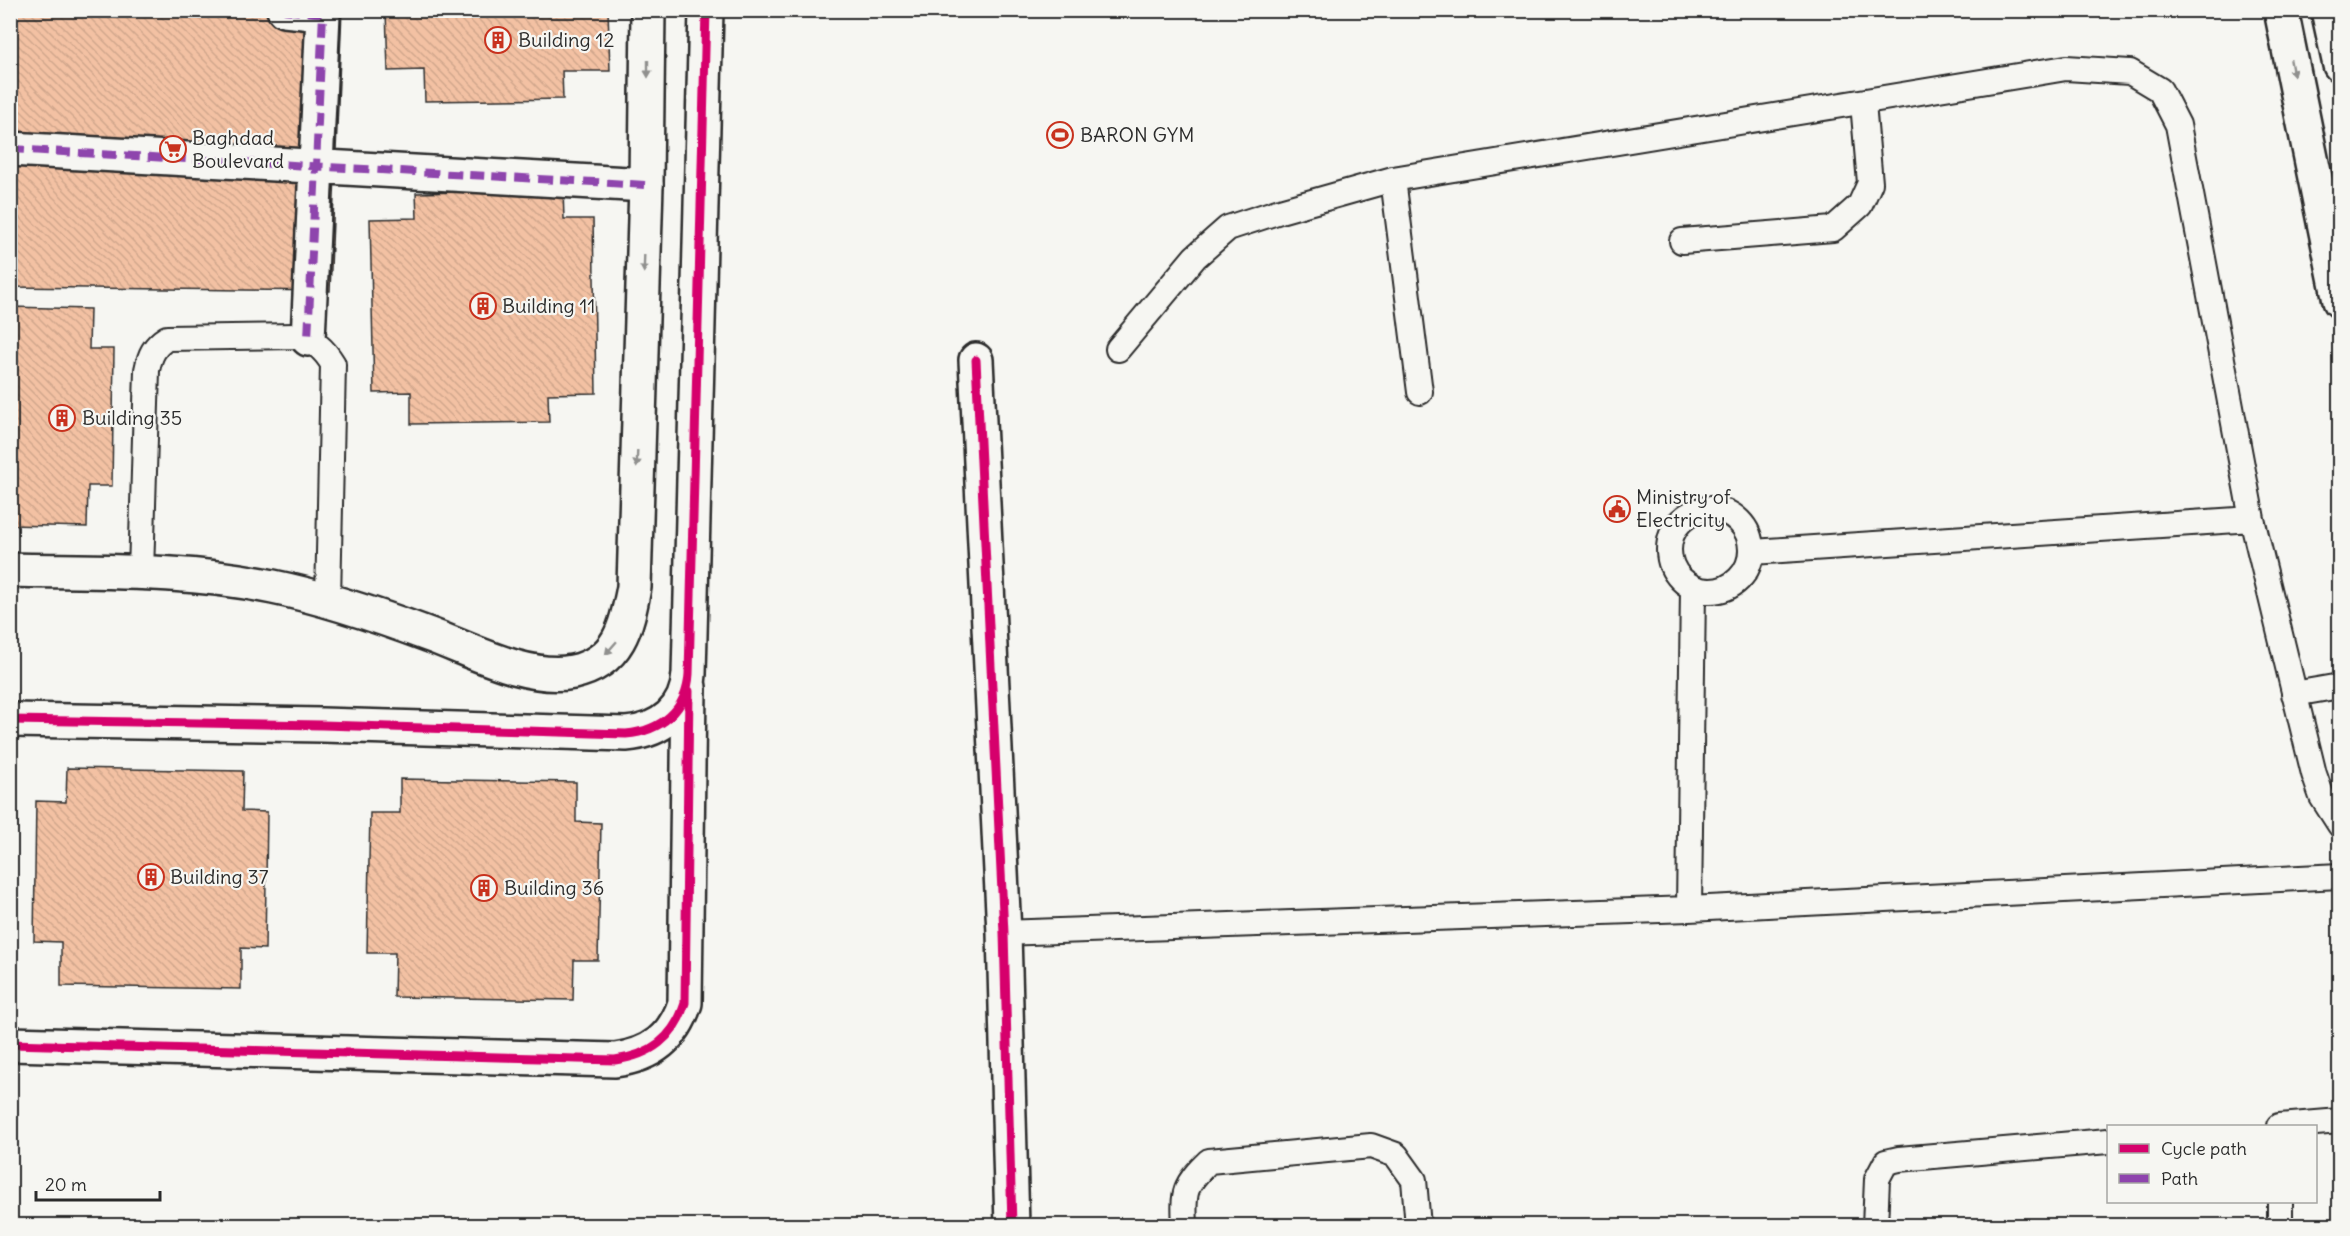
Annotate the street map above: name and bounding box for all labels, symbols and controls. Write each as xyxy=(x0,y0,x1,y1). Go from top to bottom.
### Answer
building icon: Building 12 xyxy=(483,25,513,55)
place label: Building 12 xyxy=(518,27,614,52)
one-way arrow xyxy=(643,59,653,78)
one-way arrow xyxy=(2288,59,2297,78)
sports icon: BARON GYM xyxy=(1045,120,1075,150)
place label: BARON GYM xyxy=(1080,122,1194,147)
place label: Baghdad Boulevard xyxy=(192,125,284,173)
supermarket icon: Baghdad Boulevard xyxy=(158,134,188,164)
one-way arrow xyxy=(639,254,648,273)
building icon: Building 11 xyxy=(468,291,498,321)
place label: Building 11 xyxy=(502,293,595,318)
building icon: Building 35 xyxy=(47,403,77,433)
place label: Building 35 xyxy=(82,405,182,430)
one-way arrow xyxy=(632,449,642,468)
place label: Ministry of Electricity xyxy=(1636,484,1731,532)
public building icon: Ministry of Electricity xyxy=(1602,494,1632,524)
one-way arrow xyxy=(605,640,618,656)
building icon: Building 37 xyxy=(136,862,166,892)
place label: Building 37 xyxy=(170,864,269,889)
building icon: Building 36 xyxy=(469,873,499,903)
place label: Building 36 xyxy=(504,875,604,900)
legend xyxy=(2107,1125,2317,1203)
text: Cycle path xyxy=(2161,1137,2247,1160)
scale bar xyxy=(36,1164,160,1202)
text: Path xyxy=(2161,1167,2198,1190)
text: 20 m xyxy=(45,1173,87,1196)

